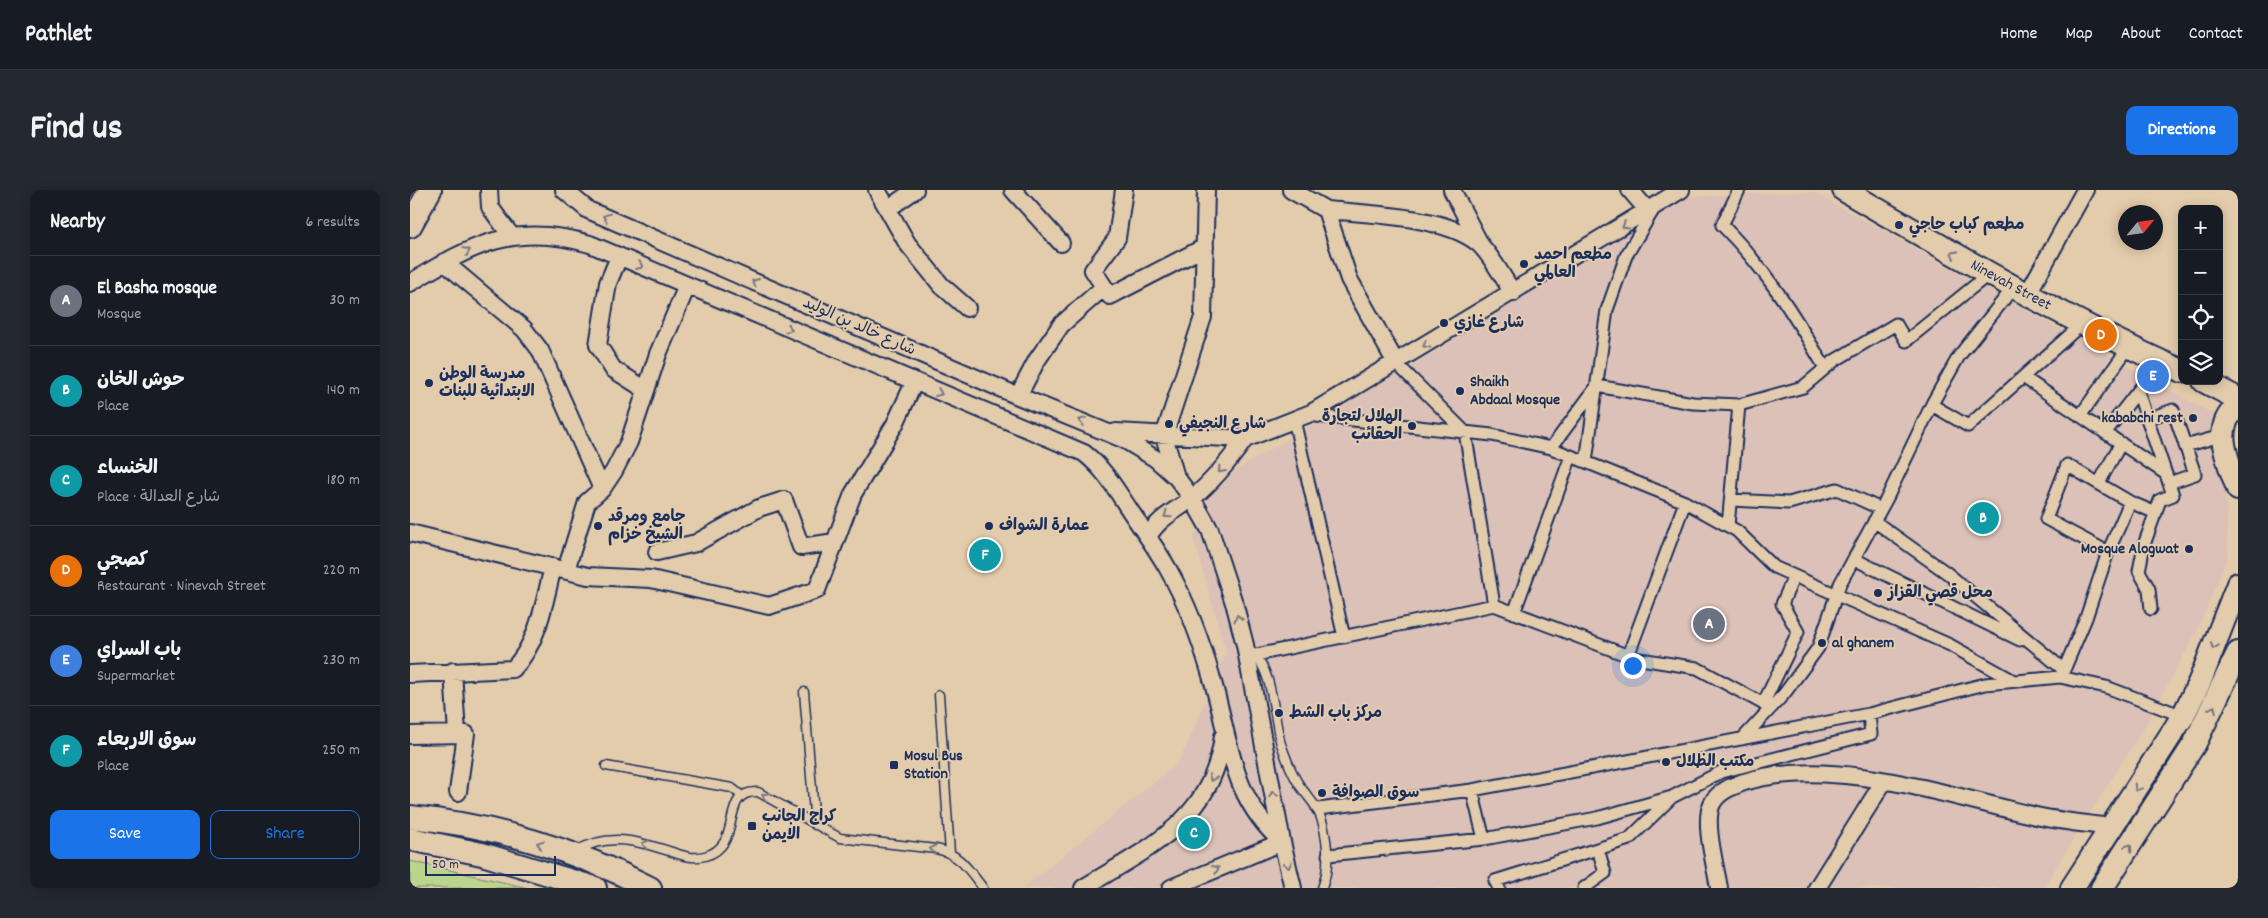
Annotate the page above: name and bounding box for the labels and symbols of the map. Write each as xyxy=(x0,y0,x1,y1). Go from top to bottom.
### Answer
north arrow xyxy=(2118,205,2163,250)
one-way arrow xyxy=(602,213,611,224)
place label: مطعم كباب حاجي xyxy=(1909,214,2024,238)
one-way arrow xyxy=(1622,219,1631,229)
marker: مطعم كباب حاجي xyxy=(1893,219,1905,231)
place label: مطعم احمد العالمي xyxy=(1534,244,1612,286)
one-way arrow xyxy=(462,246,471,257)
one-way arrow xyxy=(1950,250,1959,260)
street label: Ninevah Street xyxy=(1966,254,2055,317)
marker: مطعم احمد العالمي xyxy=(1518,258,1530,270)
one-way arrow xyxy=(635,260,643,270)
one-way arrow xyxy=(751,277,760,288)
street label: شارع خالد بن الوليد xyxy=(799,292,919,362)
place label: شارع غازي xyxy=(1454,312,1524,335)
pin: D xyxy=(2085,316,2117,354)
marker: شارع غازي xyxy=(1438,317,1450,329)
one-way arrow xyxy=(784,323,793,334)
one-way arrow xyxy=(1423,339,1432,349)
pin: E xyxy=(2137,357,2169,395)
place label: مدرسة الوطن الابتدائية للبنات xyxy=(439,363,535,404)
place label: Shaikh Abdaal Mosque xyxy=(1470,371,1560,412)
marker: مدرسة الوطن الابتدائية للبنات xyxy=(423,377,435,389)
marker: Shaikh Abdaal Mosque xyxy=(1454,385,1466,397)
one-way arrow xyxy=(934,386,943,397)
place label: الهلال لتجارة الحقائب xyxy=(1322,406,1402,447)
place label: kababchi rest xyxy=(2102,407,2183,430)
marker: kababchi rest xyxy=(2187,412,2199,424)
place label: شارع النجيفي xyxy=(1179,413,1266,437)
one-way arrow xyxy=(1078,417,1087,427)
marker: شارع النجيفي xyxy=(1163,418,1175,430)
marker: الهلال لتجارة الحقائب xyxy=(1406,420,1418,432)
one-way arrow xyxy=(1218,465,1227,474)
pin: B xyxy=(1967,499,1999,537)
place label: جامع ومرقد الشيخ خزام xyxy=(608,506,685,547)
one-way arrow xyxy=(1163,509,1173,518)
place label: عمارة الشواف xyxy=(999,515,1090,538)
marker: جامع ومرقد الشيخ خزام xyxy=(592,520,604,532)
marker: عمارة الشواف xyxy=(983,520,995,532)
pin: F xyxy=(969,536,1001,574)
place label: Mosque Alogwat xyxy=(2081,538,2179,561)
marker: Mosque Alogwat xyxy=(2183,543,2195,555)
place label: محل قصي القزاز xyxy=(1886,582,1993,606)
marker: محل قصي القزاز xyxy=(1872,587,1884,599)
pin: A xyxy=(1693,605,1725,643)
one-way arrow xyxy=(1233,613,1244,622)
place label: al ghanem xyxy=(1832,632,1894,655)
marker: al ghanem xyxy=(1816,637,1828,649)
one-way arrow xyxy=(2210,641,2220,650)
your location xyxy=(1620,653,1646,679)
place label: مركز باب الشط xyxy=(1289,702,1382,725)
one-way arrow xyxy=(2207,705,2217,714)
marker: مركز باب الشط xyxy=(1273,707,1285,719)
place label: Mosul Bus Station xyxy=(904,745,963,786)
place label: مكتب الظلال xyxy=(1676,751,1754,774)
marker: مكتب الظلال xyxy=(1660,756,1672,768)
marker: Mosul Bus Station xyxy=(888,759,900,771)
one-way arrow xyxy=(1208,773,1219,782)
place label: سوق الصوافة xyxy=(1332,782,1419,805)
one-way arrow xyxy=(2134,783,2143,792)
marker: سوق الصوافة xyxy=(1316,787,1328,799)
one-way arrow xyxy=(1269,790,1279,799)
one-way arrow xyxy=(761,792,770,802)
place label: كراج الجانب الايمن xyxy=(762,806,836,847)
pin: C xyxy=(1178,814,1210,852)
marker: كراج الجانب الايمن xyxy=(746,820,758,832)
one-way arrow xyxy=(641,839,649,849)
one-way arrow xyxy=(536,840,544,850)
one-way arrow xyxy=(2122,843,2132,852)
one-way arrow xyxy=(929,844,937,855)
scale bar xyxy=(425,853,556,876)
one-way arrow xyxy=(1282,861,1292,869)
one-way arrow xyxy=(1211,865,1220,876)

